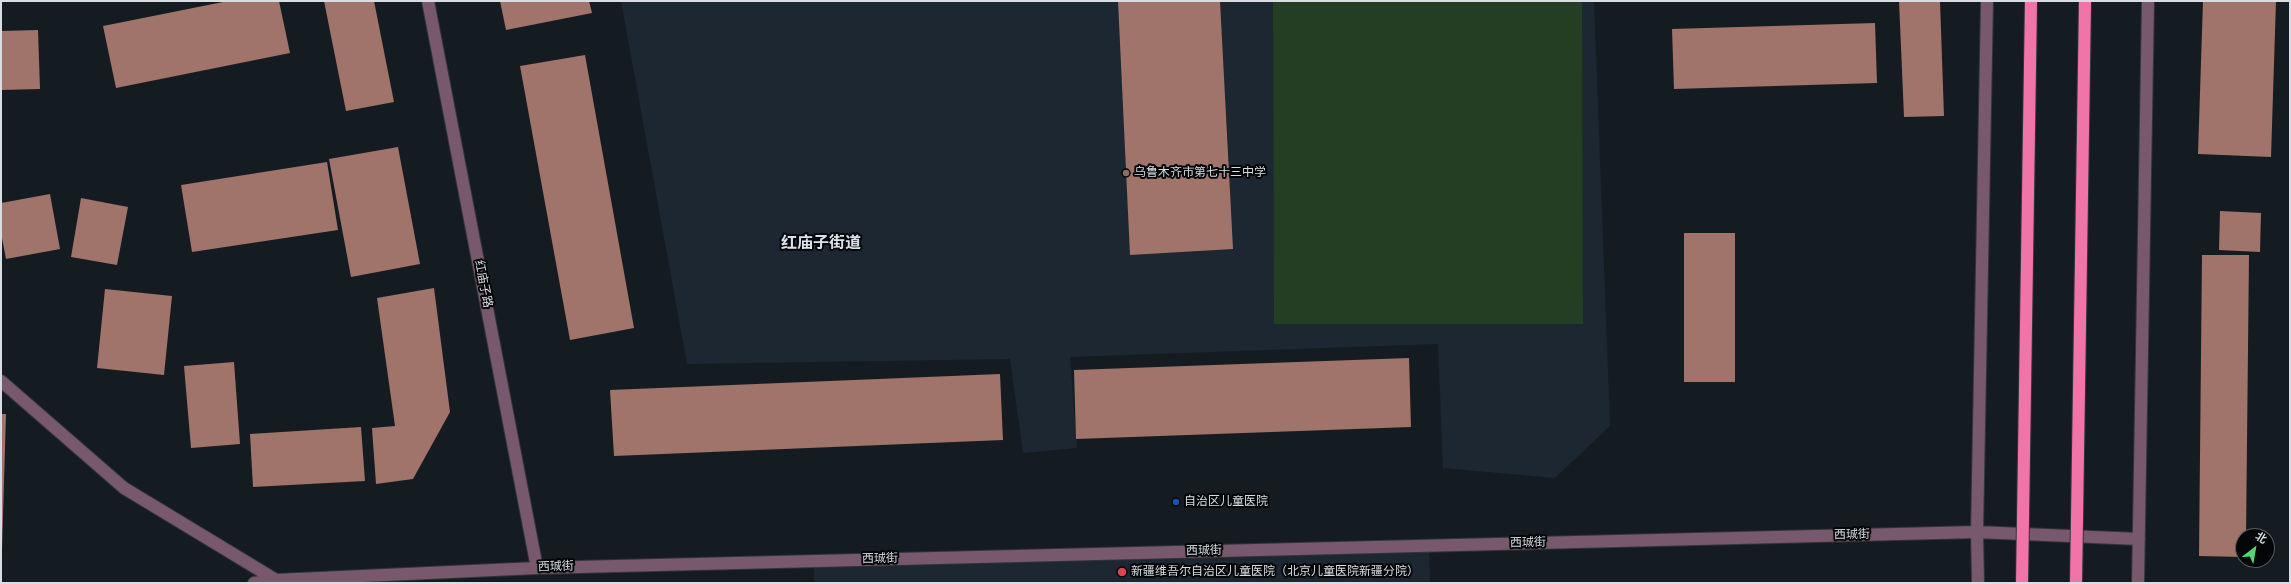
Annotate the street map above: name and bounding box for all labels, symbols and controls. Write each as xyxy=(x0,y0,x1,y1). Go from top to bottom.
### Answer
place label: 乌鲁木齐市第七十三中学 xyxy=(1134,166,1266,180)
marker: 乌鲁木齐市第七十三中学 xyxy=(1121,168,1131,178)
district label: 红庙子街道 xyxy=(781,234,861,254)
street label: 红庙子路 xyxy=(471,259,495,309)
place label: 自治区儿童医院 xyxy=(1184,495,1268,509)
marker: 自治区儿童医院 xyxy=(1171,497,1181,507)
street label: 西珹街 xyxy=(1834,527,1870,543)
north arrow xyxy=(2235,528,2275,568)
text: 北 xyxy=(2253,530,2269,547)
street label: 西珹街 xyxy=(1510,535,1546,551)
street label: 西珹街 xyxy=(1186,543,1222,559)
street label: 西珹街 xyxy=(862,551,898,567)
street label: 西珹街 xyxy=(538,559,574,575)
place label: 新疆维吾尔自治区儿童医院（北京儿童医院新疆分院） xyxy=(1131,565,1419,579)
marker: 新疆维吾尔自治区儿童医院（北京儿童医院新疆分院） xyxy=(1116,566,1128,578)

